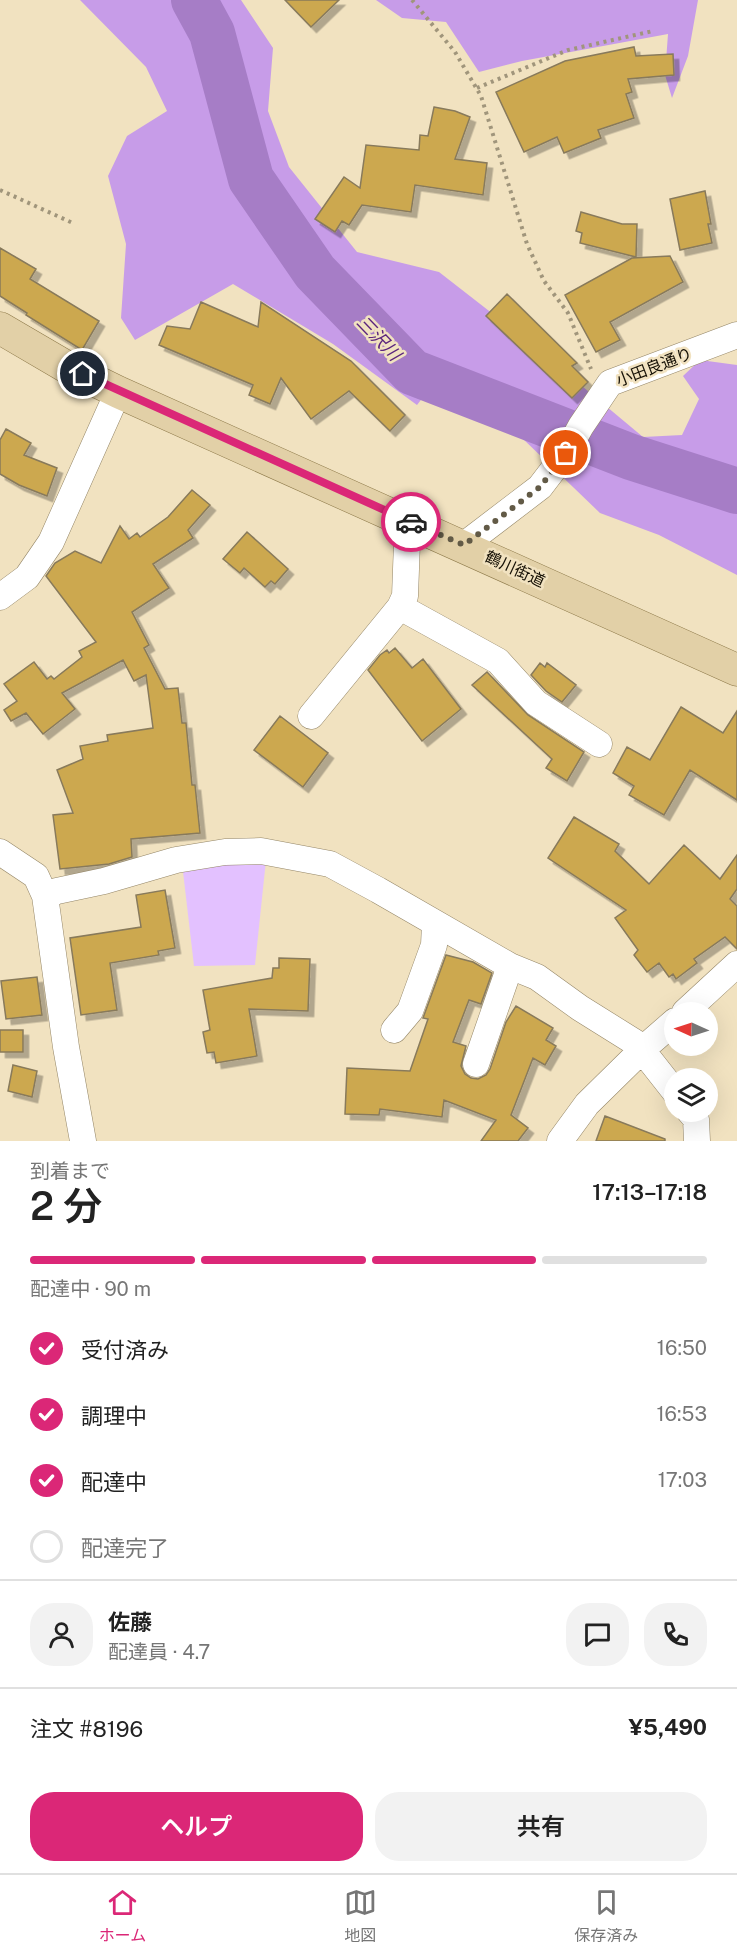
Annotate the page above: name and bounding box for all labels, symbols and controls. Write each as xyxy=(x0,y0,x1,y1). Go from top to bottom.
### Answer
water label: 三沢川 xyxy=(353,311,407,366)
street label: 小田良通り xyxy=(613,344,695,390)
pin xyxy=(57,348,108,399)
icon: home xyxy=(66,357,99,390)
pin xyxy=(540,427,591,478)
icon: bag xyxy=(549,436,582,469)
courier xyxy=(381,492,441,552)
icon: car xyxy=(395,506,428,539)
street label: 鶴川街道 xyxy=(482,547,548,591)
north arrow xyxy=(664,1002,718,1056)
map controls xyxy=(664,1002,718,1122)
button: layers xyxy=(664,1068,718,1122)
text: 到着まで xyxy=(30,1159,110,1183)
text: 17:13–17:18 xyxy=(592,1179,707,1205)
text: 2 分 xyxy=(30,1183,102,1229)
text: 配達中 · 90 m xyxy=(30,1277,151,1301)
icon: check xyxy=(30,1332,63,1365)
text: 16:50 xyxy=(657,1336,707,1360)
text: 受付済み xyxy=(81,1337,169,1363)
icon: check xyxy=(30,1398,63,1431)
text: 16:53 xyxy=(656,1402,707,1426)
text: 調理中 xyxy=(81,1403,147,1429)
icon: check xyxy=(30,1464,63,1497)
text: 17:03 xyxy=(658,1468,707,1492)
text: 配達中 xyxy=(81,1469,147,1495)
text: 配達完了 xyxy=(81,1535,169,1561)
button: person xyxy=(30,1603,93,1666)
button: chat xyxy=(566,1603,629,1666)
button: phone xyxy=(644,1603,707,1666)
text: 佐藤 xyxy=(108,1609,152,1635)
text: 配達員 · 4.7 xyxy=(108,1640,210,1664)
text: ¥5,490 xyxy=(629,1714,707,1740)
text: 注文 #8196 xyxy=(30,1716,143,1742)
button: ヘルプ xyxy=(30,1792,363,1861)
button: 共有 xyxy=(375,1792,707,1861)
tab: ホーム xyxy=(99,1886,146,1946)
tab: 地図 xyxy=(344,1886,377,1946)
tab: 保存済み xyxy=(574,1886,638,1946)

